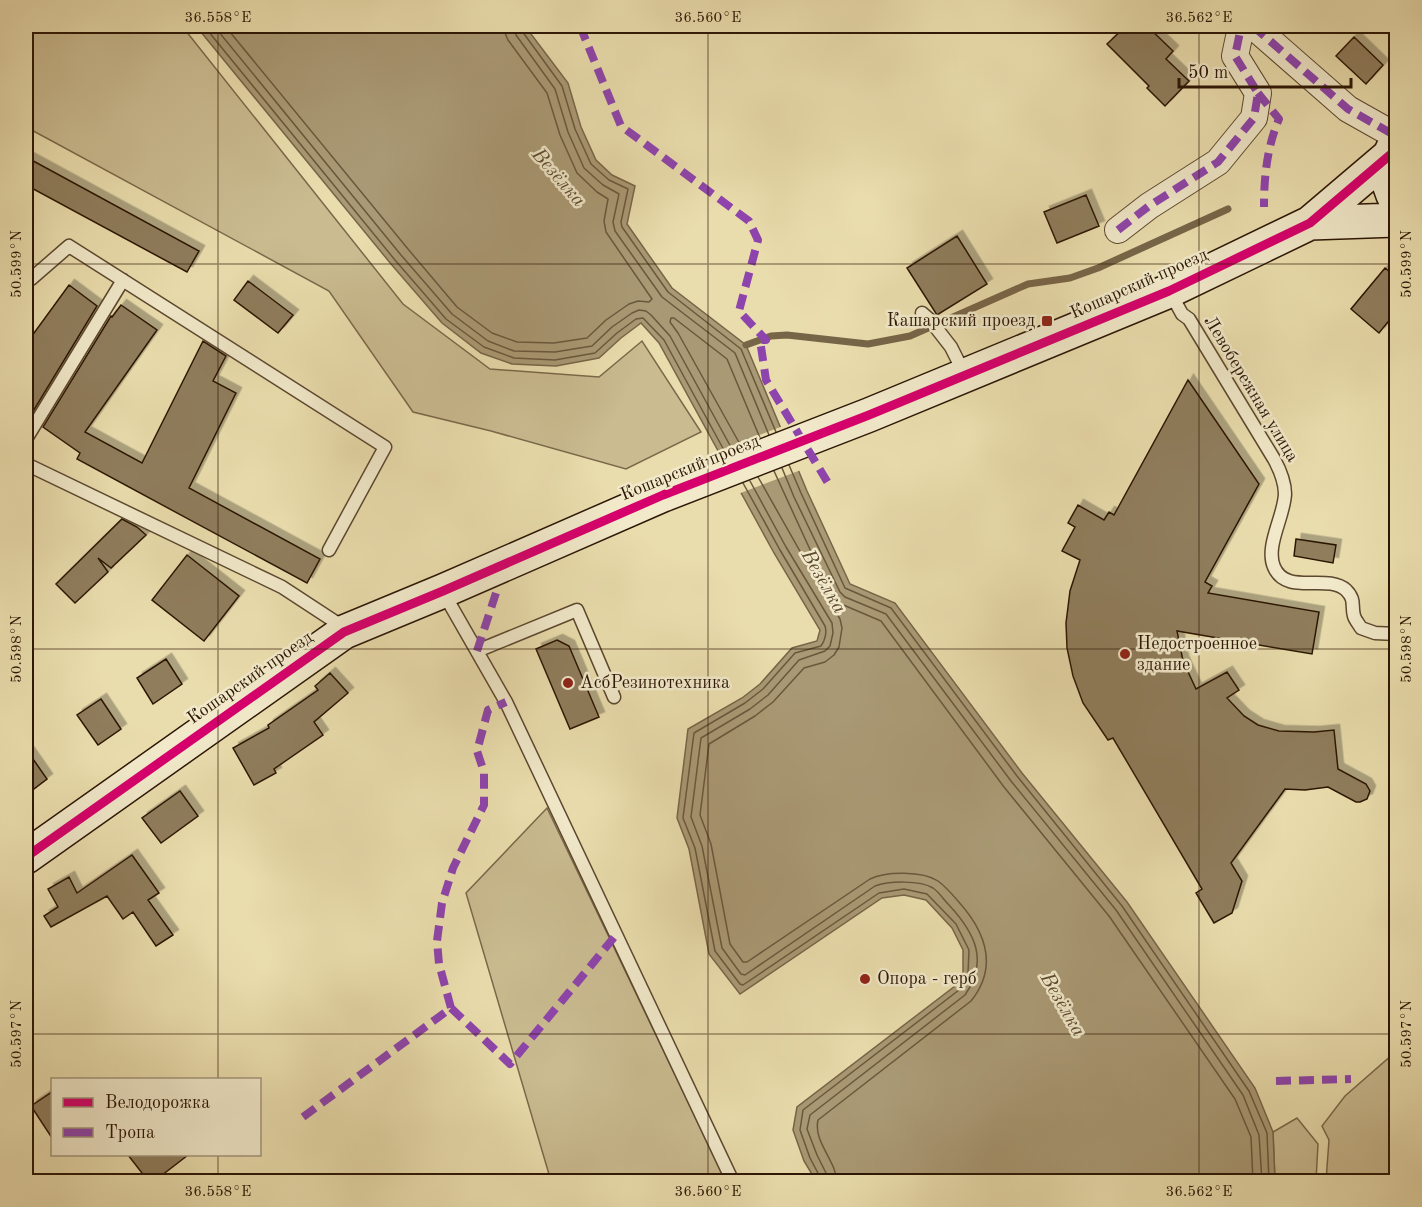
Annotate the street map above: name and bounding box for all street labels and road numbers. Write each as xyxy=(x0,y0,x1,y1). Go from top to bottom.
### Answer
street label: Кошарский проезд xyxy=(1068,246,1211,322)
street label: Левобережная улица xyxy=(1200,313,1302,465)
street label: Кошарский проезд xyxy=(618,432,762,504)
street label: Кошарский проезд xyxy=(184,628,316,728)

